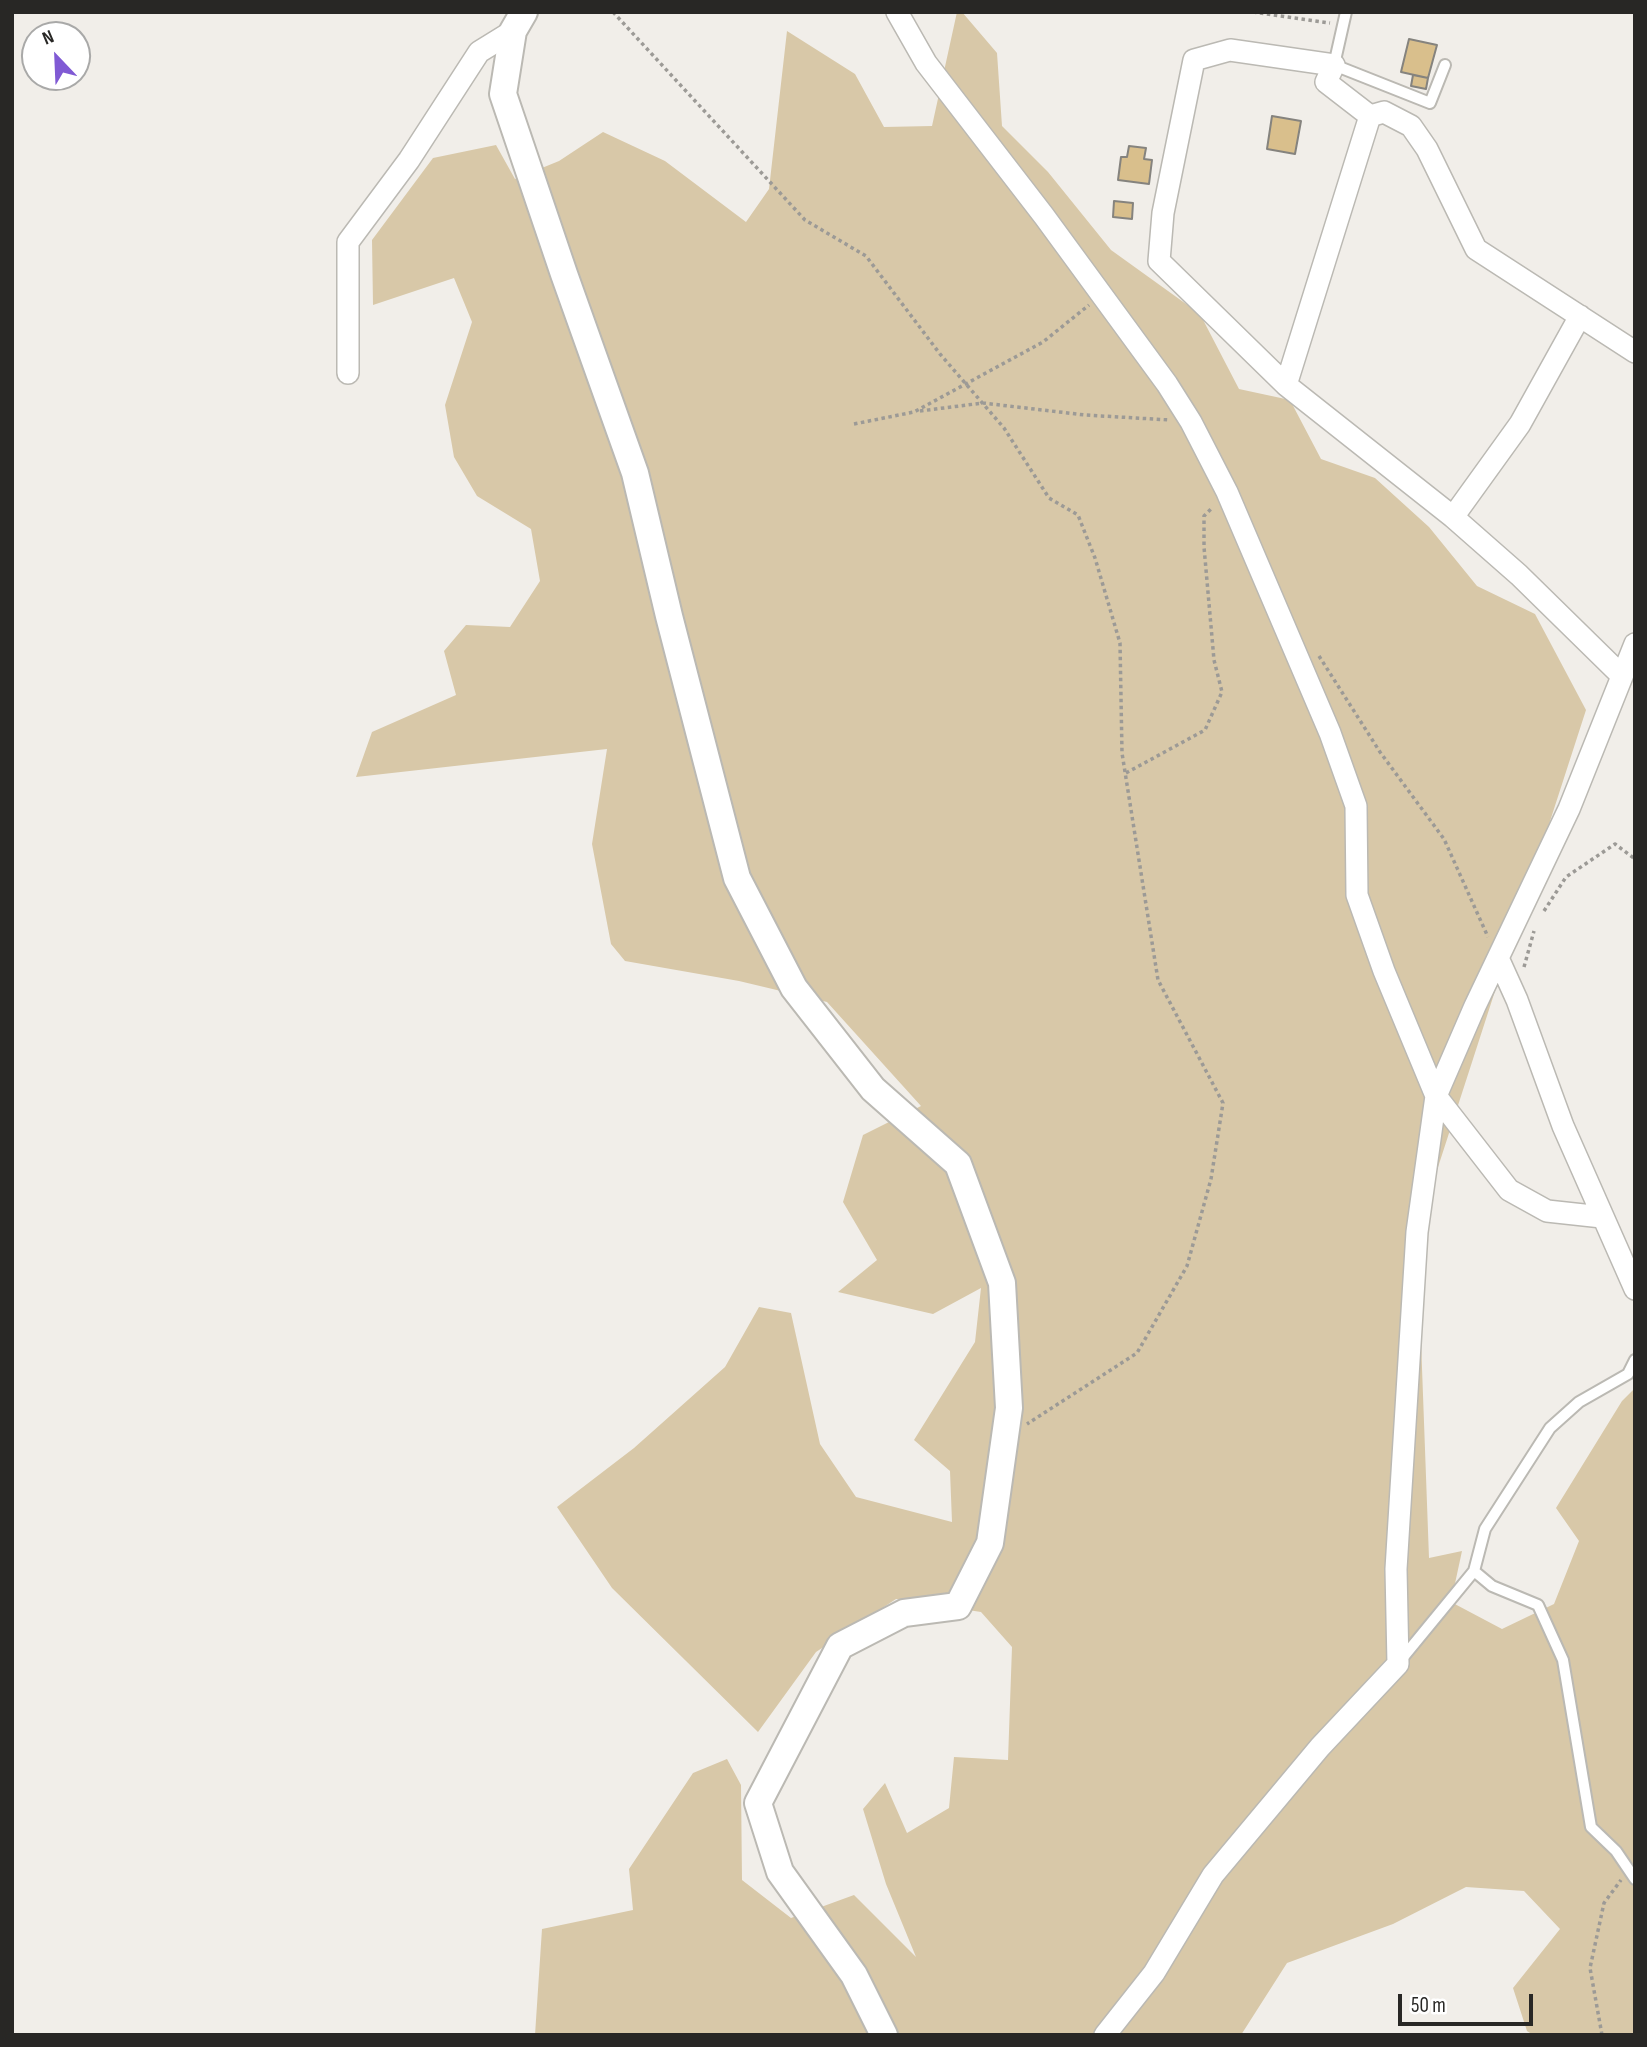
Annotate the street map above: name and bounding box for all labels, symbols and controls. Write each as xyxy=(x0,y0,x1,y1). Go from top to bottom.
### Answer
north arrow xyxy=(21,21,91,91)
text: N xyxy=(39,25,58,51)
scale bar xyxy=(1402,1980,1537,2024)
text: 50 m xyxy=(1411,1993,1446,2018)

